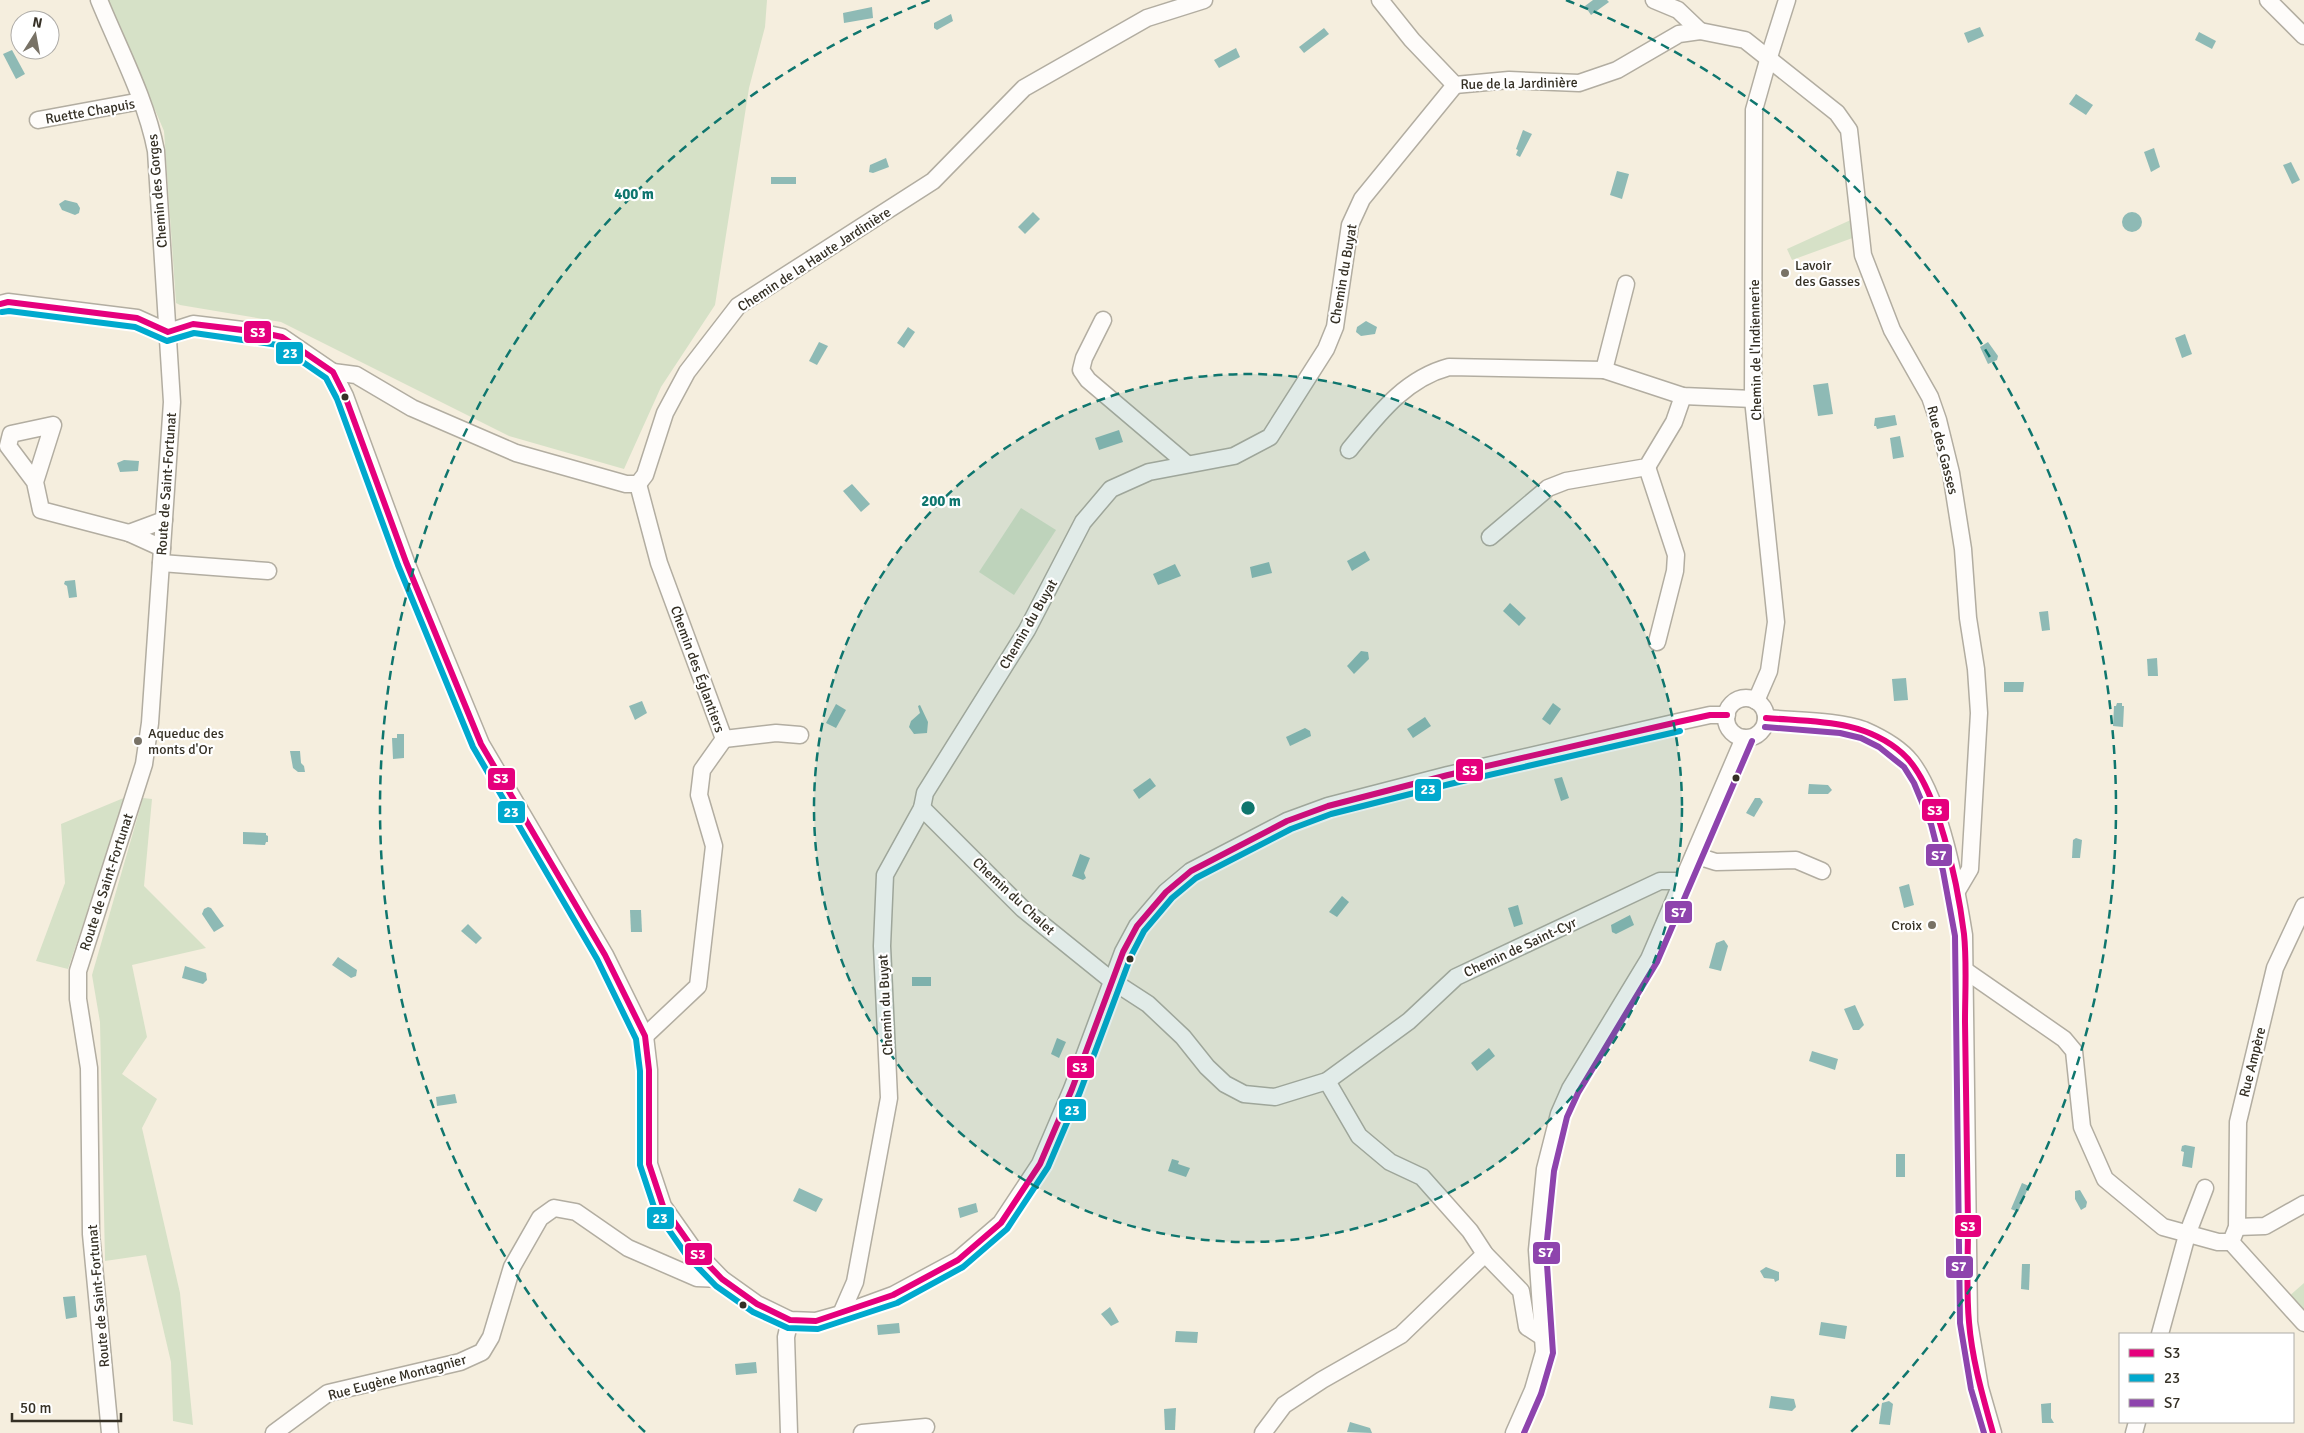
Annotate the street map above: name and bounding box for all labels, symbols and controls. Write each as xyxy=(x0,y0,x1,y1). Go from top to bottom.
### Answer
north arrow xyxy=(10,10,60,60)
text: N xyxy=(31,13,44,32)
street label: Rue de la Jardinière xyxy=(1460,74,1578,93)
street label: Ruette Chapuis xyxy=(44,95,136,128)
street label: Chemin des Gorges xyxy=(144,133,171,249)
text: 400 m xyxy=(614,185,654,203)
street label: Chemin de la Haute Jardinière xyxy=(735,204,894,315)
street label: Chemin du Buyat xyxy=(1326,223,1361,325)
place label: Lavoir des Gasses xyxy=(1795,257,1860,290)
marker: Lavoir des Gasses xyxy=(1779,267,1791,279)
street label: Chemin de l'Indiennerie xyxy=(1746,279,1765,421)
line badge: S3 xyxy=(243,320,272,344)
text: S3 xyxy=(250,324,266,341)
line badge: 23 xyxy=(275,341,304,365)
text: 23 xyxy=(282,345,298,362)
unlabelled marker xyxy=(340,392,350,402)
street label: Rue des Gasses xyxy=(1923,404,1962,496)
street label: Route de Saint-Fortunat xyxy=(153,412,180,556)
text: 200 m xyxy=(921,492,961,510)
street label: Chemin du Buyat xyxy=(996,576,1061,672)
street label: Chemin des Églantiers xyxy=(667,604,728,735)
place label: Aqueduc des monts d'Or xyxy=(148,725,224,758)
marker: Aqueduc des monts d'Or xyxy=(132,735,144,747)
line badge: S3 xyxy=(1455,758,1484,782)
text: S3 xyxy=(1462,762,1478,779)
line badge: S3 xyxy=(487,767,516,791)
text: S3 xyxy=(493,770,509,787)
unlabelled marker xyxy=(1731,773,1741,783)
line badge: 23 xyxy=(1414,778,1442,802)
text: 23 xyxy=(1420,781,1436,798)
line badge: S3 xyxy=(1921,798,1950,822)
centre of rings xyxy=(1239,799,1257,817)
line badge: 23 xyxy=(497,800,526,824)
text: S3 xyxy=(1927,802,1943,819)
text: 23 xyxy=(503,804,519,821)
street label: Route de Saint-Fortunat xyxy=(76,811,137,953)
line badge: S7 xyxy=(1925,843,1953,867)
text: S7 xyxy=(1931,847,1947,864)
street label: Chemin du Chalet xyxy=(969,854,1058,939)
line badge: S7 xyxy=(1664,900,1693,924)
text: S7 xyxy=(1671,904,1687,921)
street label: Chemin de Saint-Cyr xyxy=(1461,914,1580,981)
place label: Croix xyxy=(1891,917,1923,934)
marker: Croix xyxy=(1926,919,1938,931)
street label: Chemin du Buyat xyxy=(874,954,897,1056)
unlabelled marker xyxy=(1125,954,1135,964)
street label: Rue Ampère xyxy=(2236,1025,2269,1099)
line badge: S3 xyxy=(1066,1055,1095,1079)
text: S3 xyxy=(1072,1059,1088,1076)
line badge: 23 xyxy=(1058,1098,1087,1122)
text: 23 xyxy=(1064,1102,1080,1119)
line badge: 23 xyxy=(646,1206,675,1230)
text: 23 xyxy=(652,1210,668,1227)
line badge: S3 xyxy=(1954,1214,1982,1238)
text: S3 xyxy=(1960,1218,1976,1235)
street label: Route de Saint-Fortunat xyxy=(84,1224,113,1368)
line badge: S7 xyxy=(1532,1241,1561,1265)
line badge: S3 xyxy=(684,1242,713,1266)
text: S7 xyxy=(1538,1244,1554,1261)
text: S3 xyxy=(690,1246,706,1263)
line badge: S7 xyxy=(1945,1255,1974,1279)
text: S7 xyxy=(1951,1258,1967,1275)
unlabelled marker xyxy=(738,1300,748,1310)
legend xyxy=(2119,1333,2294,1423)
text: S3 xyxy=(2164,1344,2180,1362)
street label: Rue Eugène Montagnier xyxy=(326,1351,469,1404)
text: 23 xyxy=(2164,1369,2180,1387)
scale bar xyxy=(12,1390,121,1422)
text: S7 xyxy=(2164,1394,2180,1412)
text: 50 m xyxy=(20,1399,51,1417)

